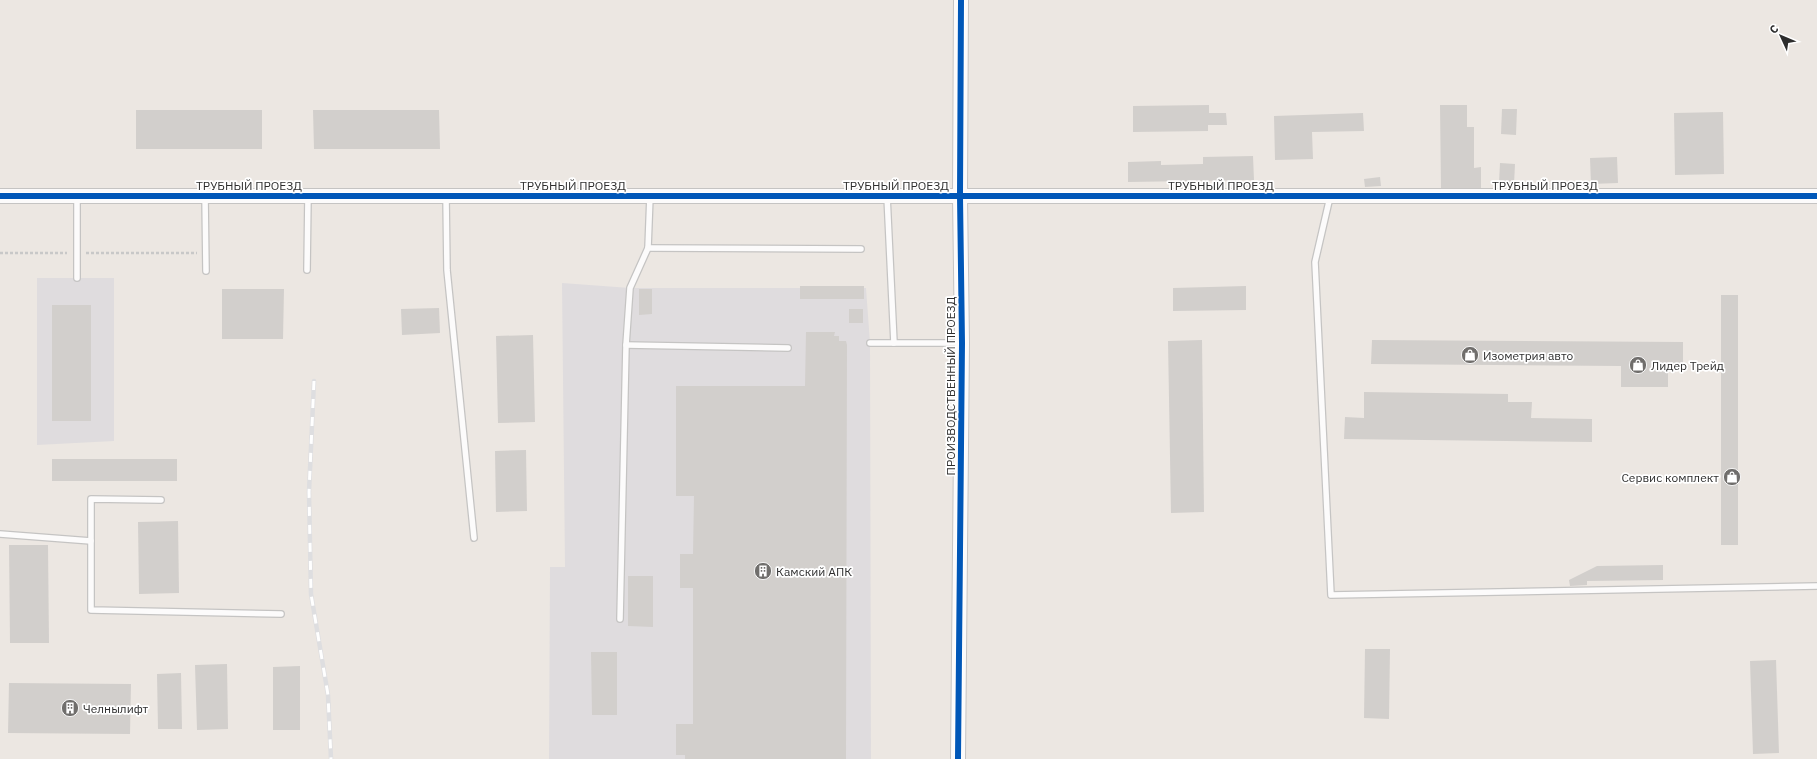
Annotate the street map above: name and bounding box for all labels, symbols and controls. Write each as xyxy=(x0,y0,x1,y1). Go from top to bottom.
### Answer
north arrow xyxy=(1761,16,1801,56)
text: С xyxy=(1766,22,1781,36)
street label: ТРУБНЫЙ ПРОЕЗД xyxy=(196,178,302,193)
street label: ТРУБНЫЙ ПРОЕЗД xyxy=(520,178,626,193)
street label: ТРУБНЫЙ ПРОЕЗД xyxy=(843,178,949,193)
street label: ТРУБНЫЙ ПРОЕЗД xyxy=(1168,178,1274,193)
street label: ТРУБНЫЙ ПРОЕЗД xyxy=(1492,178,1598,193)
street label: ПРОИЗВОДСТВЕННЫЙ ПРОЕЗД xyxy=(943,296,958,475)
shop icon: Изометрия авто xyxy=(1460,345,1480,365)
place label: Изометрия авто xyxy=(1483,348,1573,363)
shop icon: Лидер Трейд xyxy=(1628,355,1648,375)
place label: Лидер Трейд xyxy=(1651,358,1724,373)
shop icon: Сервис комплект xyxy=(1722,467,1742,487)
place label: Сервис комплект xyxy=(1621,470,1719,485)
building icon: Камский АПК xyxy=(753,561,773,581)
place label: Камский АПК xyxy=(776,564,852,579)
building icon: Челнылифт xyxy=(60,698,80,718)
place label: Челнылифт xyxy=(83,701,149,716)

